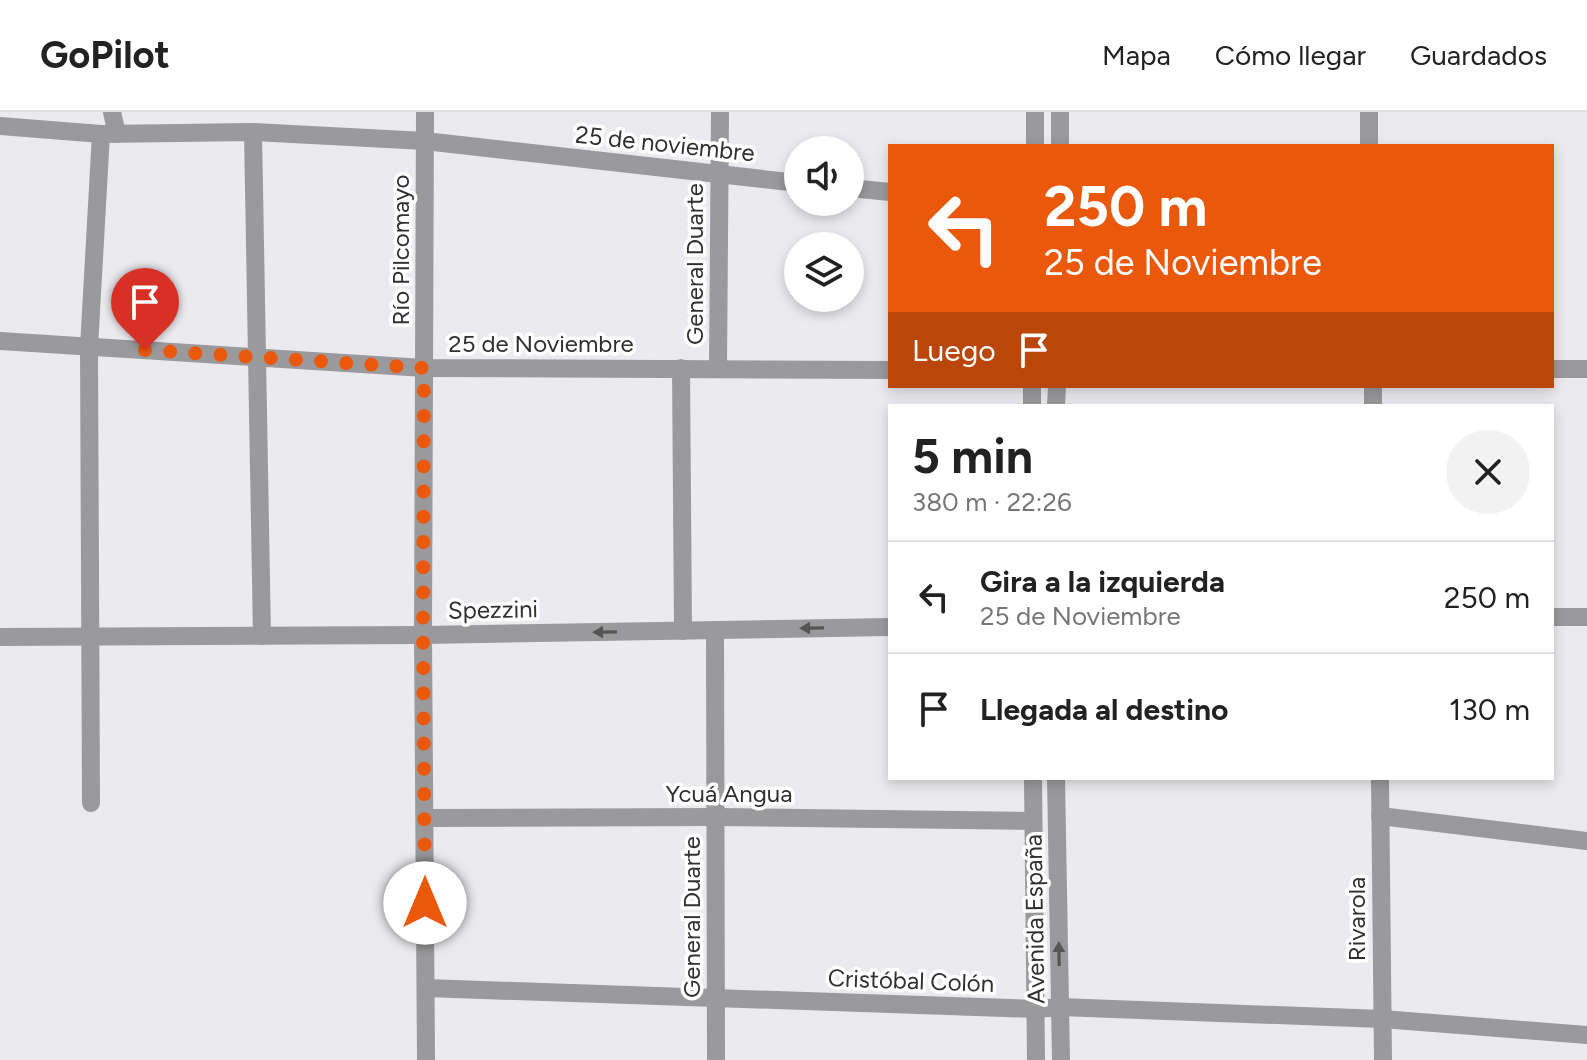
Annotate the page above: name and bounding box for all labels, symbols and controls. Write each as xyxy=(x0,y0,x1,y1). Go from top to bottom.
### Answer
text: GoPilot xyxy=(40,32,170,78)
text: Mapa xyxy=(1102,38,1171,72)
text: Cómo llegar xyxy=(1215,38,1366,72)
text: Guardados xyxy=(1410,38,1547,72)
street label: 25 de noviembre xyxy=(574,120,756,167)
map controls xyxy=(784,136,864,312)
button: sound xyxy=(784,136,864,216)
text: 250 m xyxy=(1044,173,1207,240)
street label: Río Pilcomayo xyxy=(386,175,415,325)
icon: left xyxy=(912,176,1016,280)
street label: General Duarte xyxy=(680,183,709,345)
button: layers xyxy=(784,232,864,312)
text: 25 de Noviembre xyxy=(1044,241,1322,284)
pin xyxy=(111,268,179,350)
icon: arrive xyxy=(123,280,167,324)
icon: arrive xyxy=(1012,328,1056,372)
street label: 25 de Noviembre xyxy=(448,329,634,358)
text: Luego xyxy=(912,332,996,369)
text: 5 min xyxy=(912,427,1033,485)
button: close xyxy=(1446,430,1530,514)
text: 380 m · 22:26 xyxy=(912,486,1072,518)
text: Gira a la izquierda xyxy=(980,563,1225,600)
icon: left xyxy=(912,575,956,619)
text: 250 m xyxy=(1444,579,1530,616)
street label: Spezzini xyxy=(448,594,538,625)
text: 25 de Noviembre xyxy=(980,600,1181,632)
one-way arrow xyxy=(799,622,824,635)
one-way arrow xyxy=(592,626,617,639)
icon: arrive xyxy=(912,687,956,731)
text: Llegada al destino xyxy=(980,691,1228,728)
text: 130 m xyxy=(1449,691,1530,728)
street label: Ycuá Angua xyxy=(666,779,792,808)
street label: Avenida España xyxy=(1019,834,1050,1004)
street label: General Duarte xyxy=(677,836,706,998)
position arrow xyxy=(383,861,467,945)
street label: Rivarola xyxy=(1342,877,1371,961)
one-way arrow xyxy=(1053,941,1065,966)
street label: Cristóbal Colón xyxy=(827,963,995,998)

